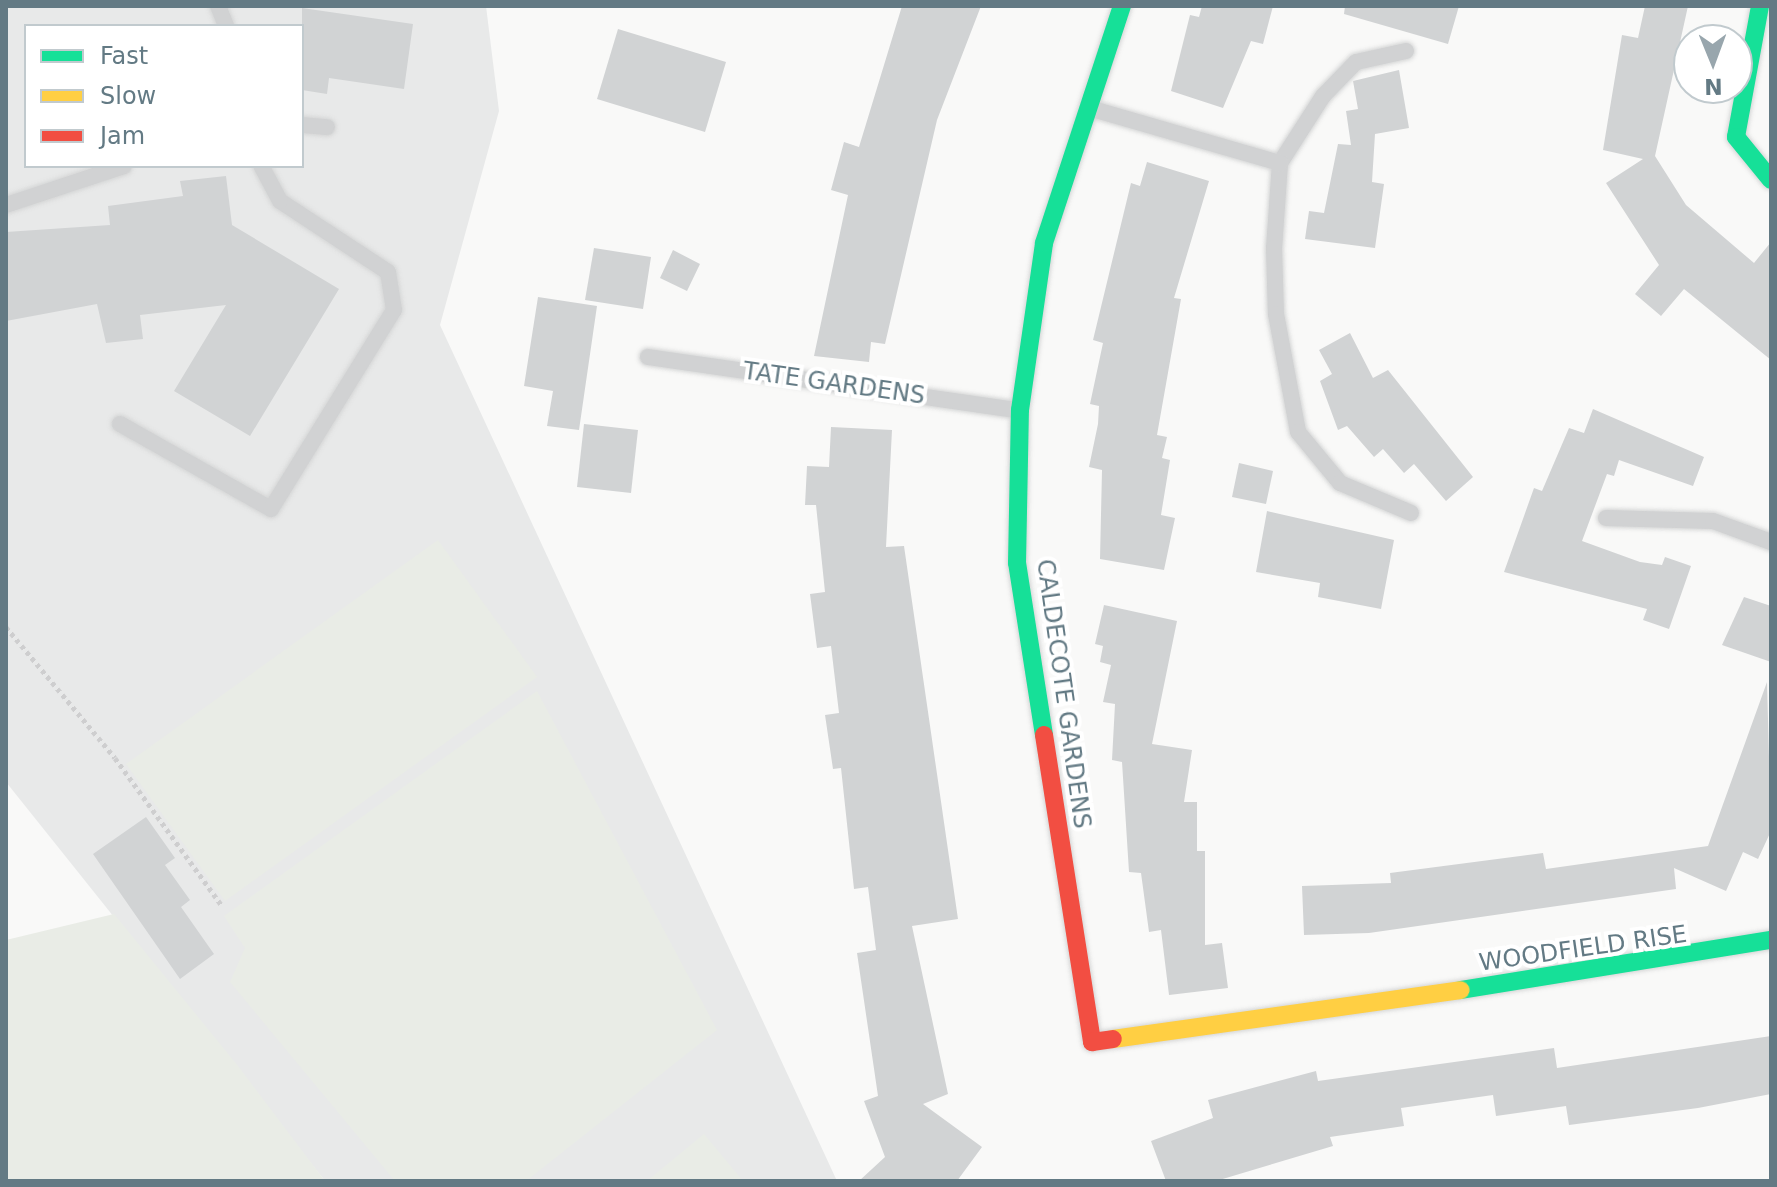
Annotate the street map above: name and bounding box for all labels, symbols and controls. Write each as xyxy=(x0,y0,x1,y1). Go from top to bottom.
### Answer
legend xyxy=(24,24,304,168)
north arrow xyxy=(1673,24,1753,104)
text: Fast xyxy=(100,42,148,70)
text: N xyxy=(1704,74,1723,99)
text: Slow xyxy=(100,82,156,110)
text: Jam xyxy=(100,122,145,150)
street label: TATE GARDENS xyxy=(741,357,927,411)
street label: CALDECOTE GARDENS xyxy=(1030,557,1096,831)
street label: WOODFIELD RISE xyxy=(1477,920,1689,978)

